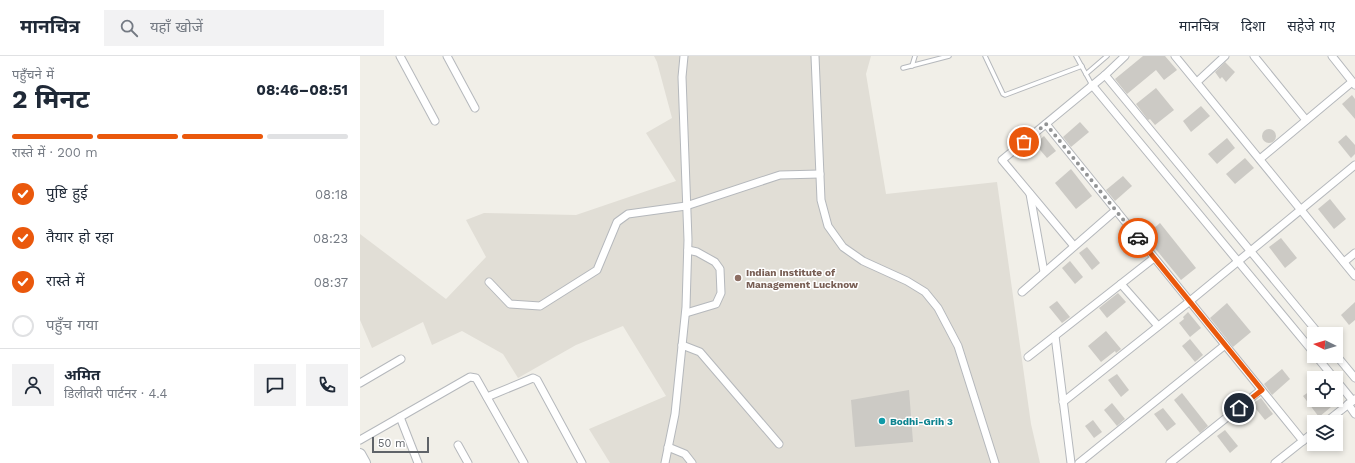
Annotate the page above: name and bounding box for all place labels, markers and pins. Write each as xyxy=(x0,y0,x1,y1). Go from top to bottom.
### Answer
pin xyxy=(1007,125,1041,159)
place label: Indian Institute of Management Lucknow xyxy=(746,267,858,290)
marker: Indian Institute of Management Lucknow xyxy=(733,273,743,283)
pin xyxy=(1222,391,1256,425)
marker: Bodhi-Grih 3 xyxy=(877,416,887,426)
place label: Bodhi-Grih 3 xyxy=(890,416,953,427)

